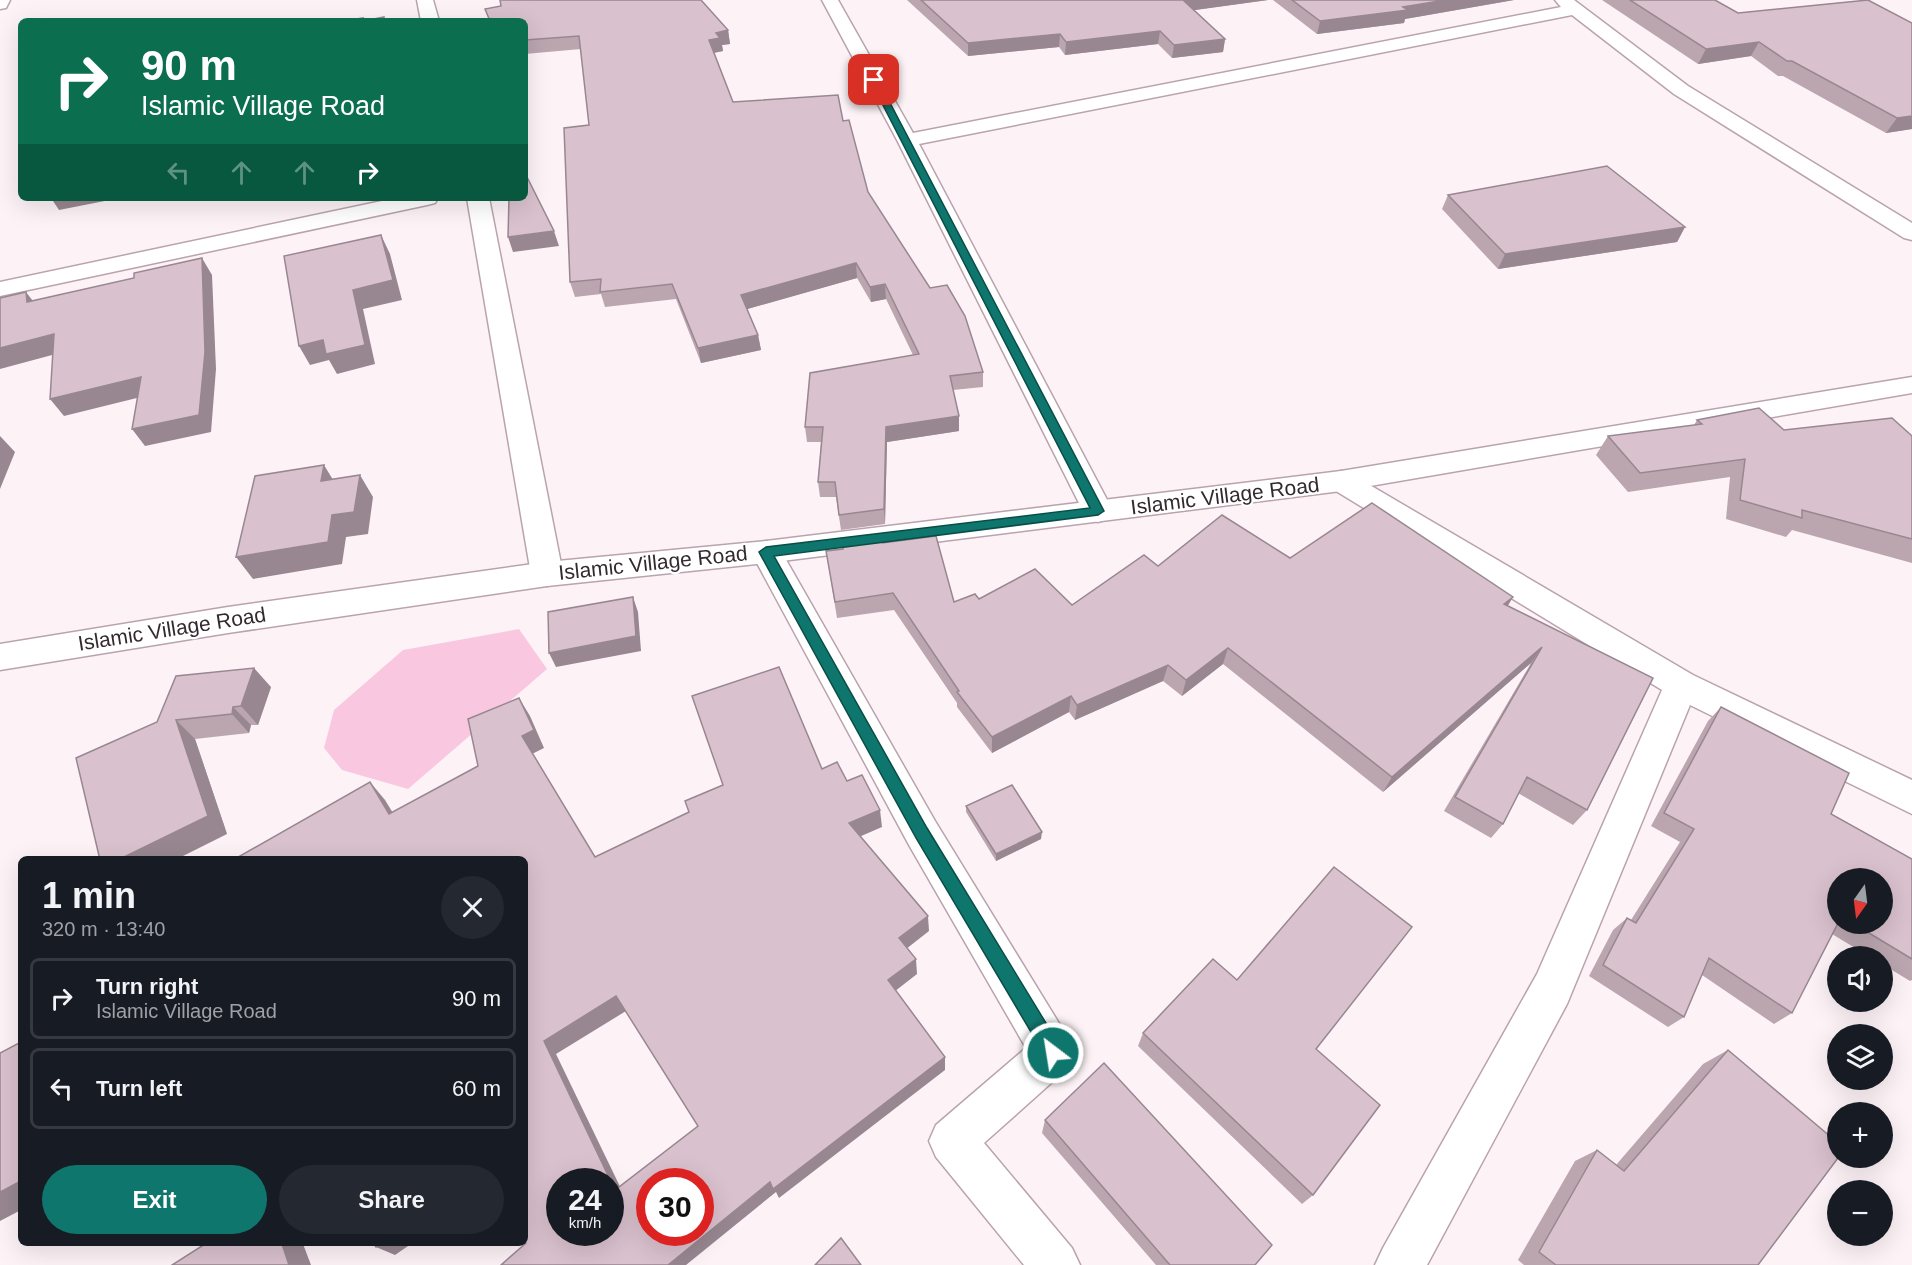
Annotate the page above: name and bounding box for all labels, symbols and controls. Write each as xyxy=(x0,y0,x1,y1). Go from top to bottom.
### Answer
icon: right xyxy=(42,42,120,120)
text: 90 m xyxy=(141,42,237,89)
pin xyxy=(848,54,899,105)
icon: arrive xyxy=(857,63,890,96)
text: Islamic Village Road xyxy=(141,91,385,121)
icon: left xyxy=(162,156,195,189)
icon: ahead xyxy=(225,156,258,189)
icon: ahead xyxy=(288,156,321,189)
icon: right xyxy=(351,156,384,189)
street label: Islamic Village Road xyxy=(1129,473,1321,518)
street label: Islamic Village Road xyxy=(557,541,749,584)
street label: Islamic Village Road xyxy=(76,602,267,655)
north arrow xyxy=(1827,868,1893,934)
map controls xyxy=(1827,868,1893,1246)
text: 1 min xyxy=(42,875,136,916)
button: close xyxy=(441,876,504,939)
text: 320 m · 13:40 xyxy=(42,918,165,940)
button: sound xyxy=(1827,946,1893,1012)
text: Turn right xyxy=(96,974,198,999)
icon: right xyxy=(45,982,78,1015)
text: 90 m xyxy=(452,986,501,1011)
text: Islamic Village Road xyxy=(96,1000,277,1022)
position arrow xyxy=(1021,1021,1085,1085)
button: layers xyxy=(1827,1024,1893,1090)
icon: left xyxy=(45,1072,78,1105)
text: Turn left xyxy=(96,1076,182,1101)
text: 60 m xyxy=(452,1076,501,1101)
button: + xyxy=(1827,1102,1893,1168)
button: Exit xyxy=(42,1165,267,1234)
button: Share xyxy=(279,1165,504,1234)
speed limit sign: 30 xyxy=(636,1168,714,1246)
button: − xyxy=(1827,1180,1893,1246)
text: 24 xyxy=(568,1183,602,1216)
text: km/h xyxy=(569,1214,601,1231)

